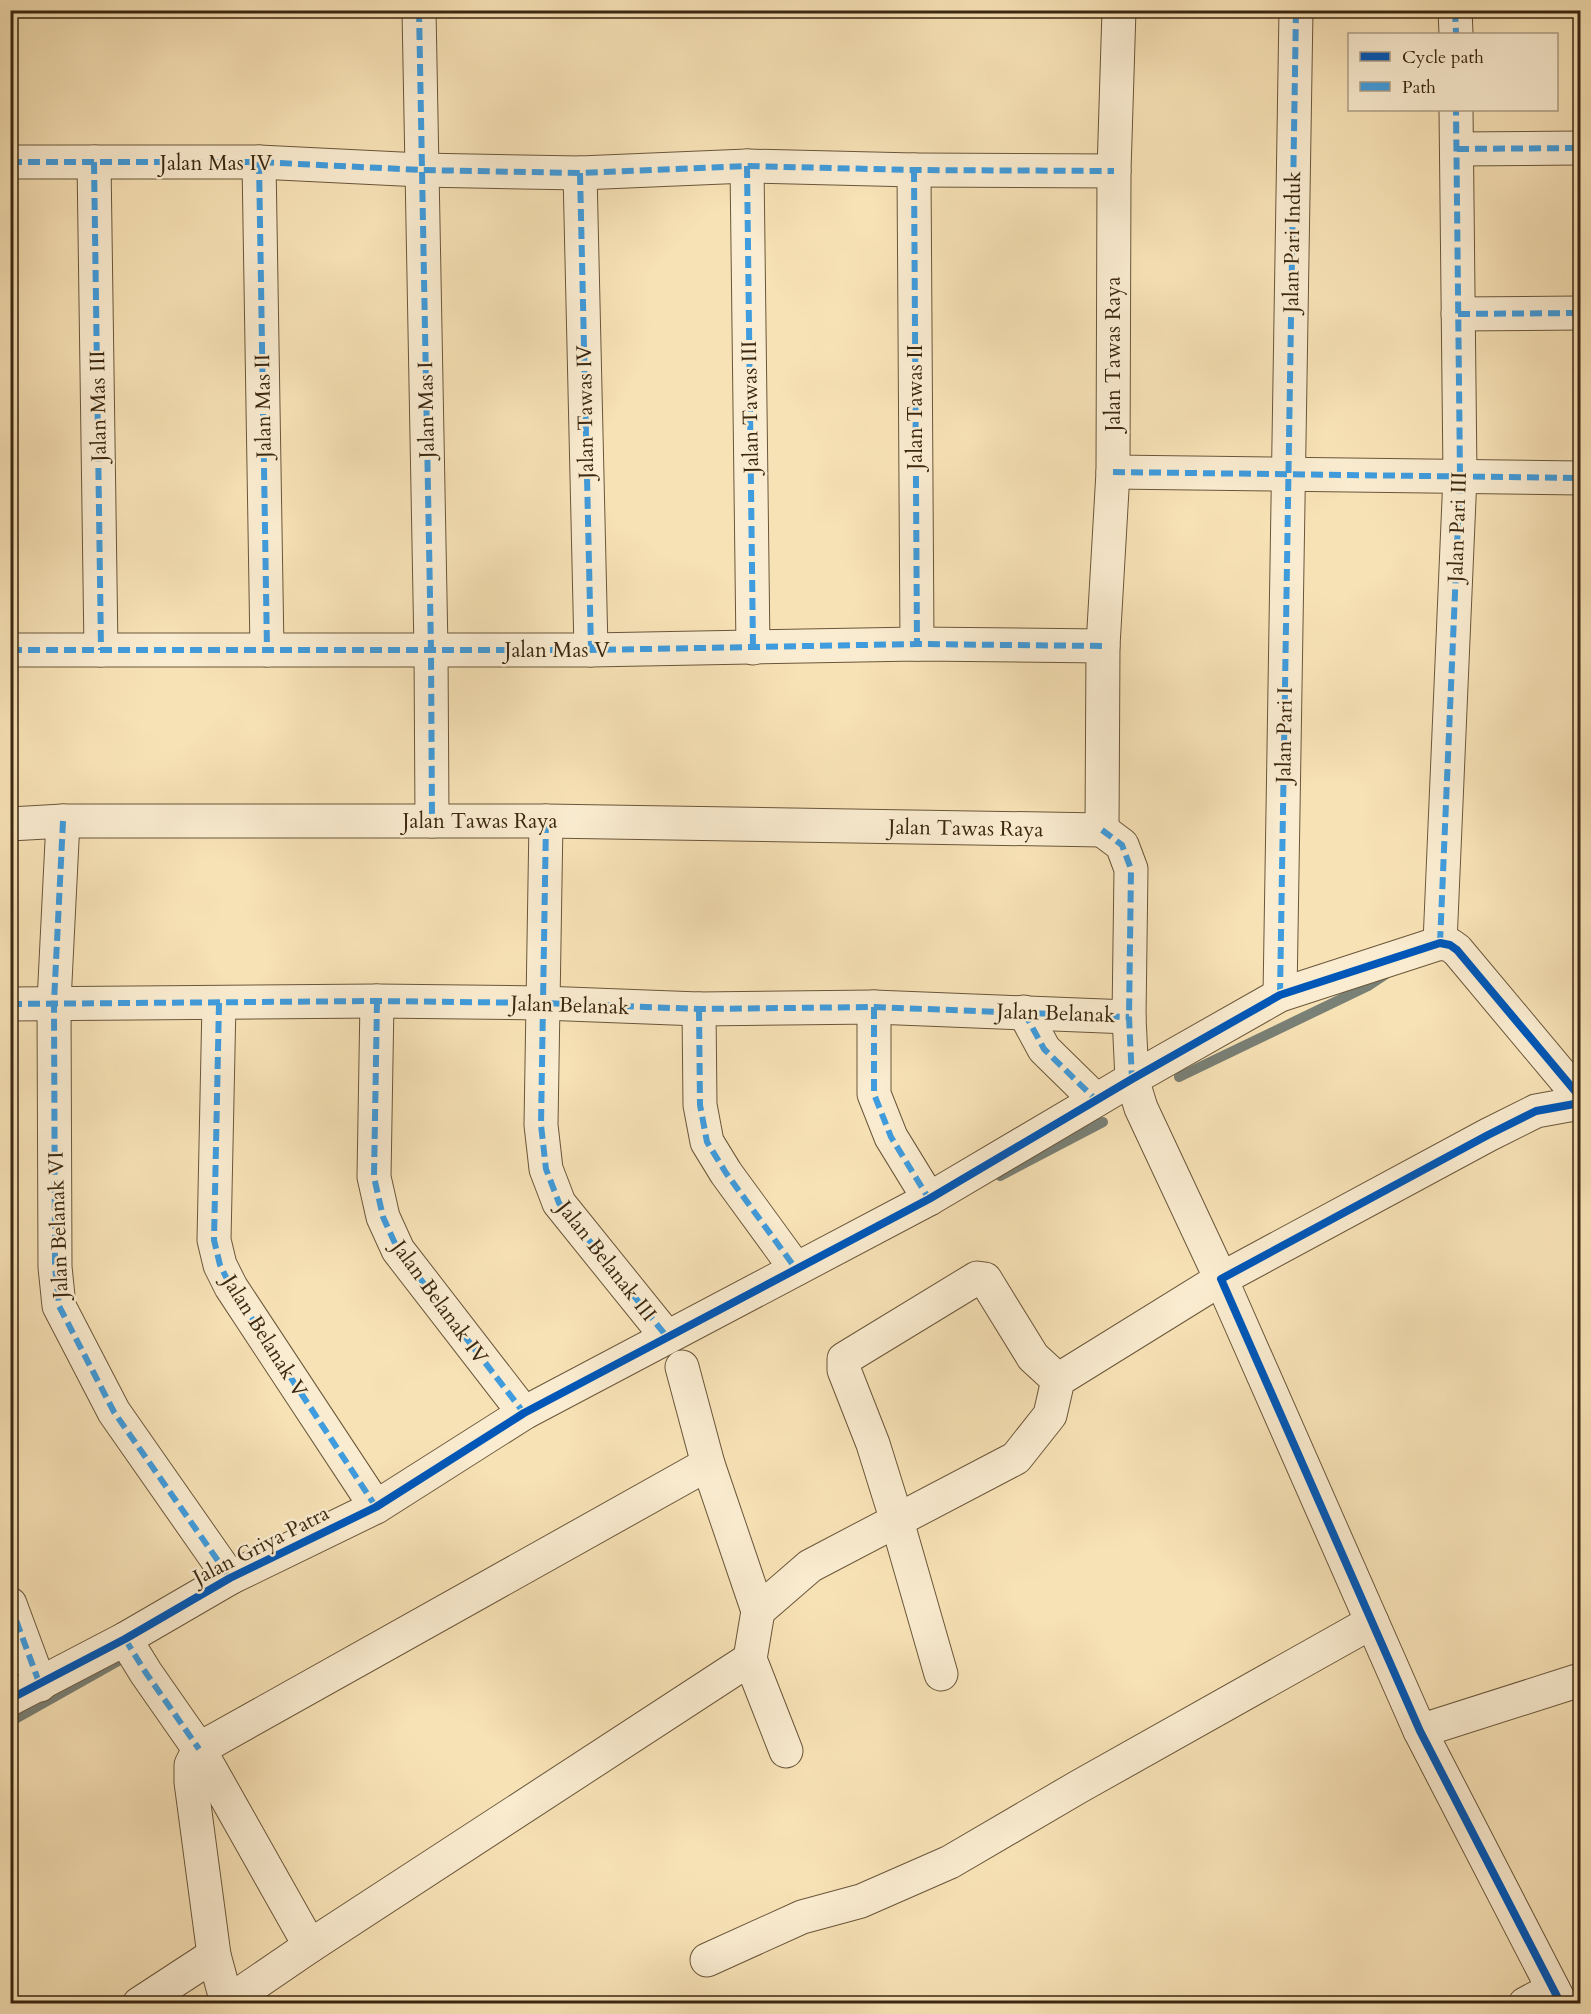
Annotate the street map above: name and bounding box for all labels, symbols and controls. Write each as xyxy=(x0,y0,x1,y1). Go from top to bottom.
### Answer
legend xyxy=(1348,33,1558,111)
text: Cycle path xyxy=(1402,45,1484,70)
text: Path xyxy=(1402,75,1436,100)
street label: Jalan Mas IV xyxy=(157,149,273,178)
street label: Jalan Pari Induk xyxy=(1277,170,1308,316)
street label: Jalan Tawas Raya xyxy=(1099,276,1128,435)
street label: Jalan Tawas III xyxy=(735,340,766,477)
street label: Jalan Tawas IV xyxy=(570,344,601,482)
street label: Jalan Tawas II xyxy=(901,344,930,473)
street label: Jalan Mas III xyxy=(83,350,114,465)
street label: Jalan Mas II xyxy=(248,354,279,461)
street label: Jalan Mas I xyxy=(411,361,442,462)
street label: Jalan Pari III xyxy=(1441,471,1474,586)
street label: Jalan Mas V xyxy=(501,636,610,665)
street label: Jalan Pari I xyxy=(1269,687,1300,786)
street label: Jalan Tawas Raya xyxy=(399,807,558,836)
street label: Jalan Tawas Raya xyxy=(885,813,1044,844)
street label: Jalan Belanak xyxy=(507,989,631,1022)
street label: Jalan Belanak xyxy=(993,997,1117,1030)
street label: Jalan Belanak VI xyxy=(41,1151,76,1302)
street label: Jalan Belanak III xyxy=(548,1193,663,1328)
street label: Jalan Belanak IV xyxy=(383,1232,495,1371)
street label: Jalan Belanak V xyxy=(214,1267,314,1404)
street label: Jalan Griya Patra xyxy=(186,1499,334,1594)

